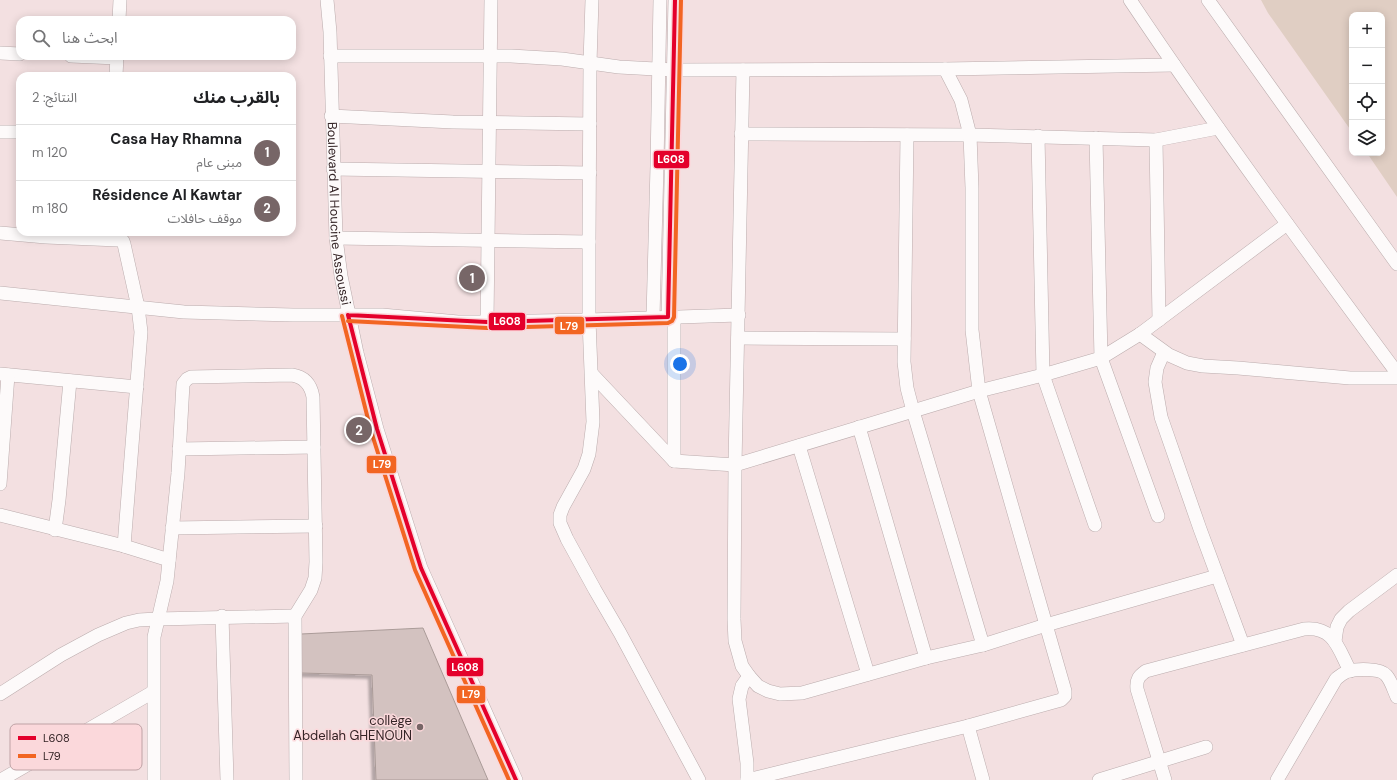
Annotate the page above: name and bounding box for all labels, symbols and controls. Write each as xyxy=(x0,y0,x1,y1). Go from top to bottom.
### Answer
map controls xyxy=(1349,12,1385,156)
button: + xyxy=(1349,12,1385,48)
search box xyxy=(16,16,296,60)
icon: search xyxy=(30,27,52,49)
text: ابحث هنا xyxy=(62,28,118,48)
button: − xyxy=(1349,48,1385,84)
button: locate xyxy=(1349,84,1385,120)
text: بالقرب منك xyxy=(193,86,280,108)
text: النتائج: 2 xyxy=(32,89,77,106)
button: layers xyxy=(1349,120,1385,156)
street label: Boulevard Al Houcine Assoussi xyxy=(324,122,355,307)
text: Casa Hay Rhamna xyxy=(110,129,242,149)
text: 120 m xyxy=(32,144,67,161)
text: 1 xyxy=(265,144,269,161)
line badge: L608 xyxy=(653,150,690,169)
text: L608 xyxy=(657,152,685,166)
text: مبنى عام xyxy=(197,154,242,171)
text: Résidence Al Kawtar xyxy=(92,185,242,205)
text: 180 m xyxy=(32,200,68,217)
text: 2 xyxy=(263,200,271,217)
text: موقف حافلات xyxy=(168,210,242,227)
pin: 1 xyxy=(459,263,485,293)
line badge: L608 xyxy=(488,312,526,331)
text: L608 xyxy=(493,314,521,328)
line badge: L79 xyxy=(554,316,585,335)
text: L79 xyxy=(560,319,578,333)
your location xyxy=(670,354,690,374)
pin: 2 xyxy=(346,415,372,445)
line badge: L79 xyxy=(366,455,397,474)
text: L79 xyxy=(373,457,391,471)
line badge: L608 xyxy=(446,657,484,677)
text: L608 xyxy=(451,660,479,674)
line badge: L79 xyxy=(456,685,486,704)
text: L79 xyxy=(462,687,480,701)
place label: collège Abdellah GHENOUN xyxy=(293,712,412,744)
marker: collège Abdellah GHENOUN xyxy=(415,722,425,732)
legend xyxy=(10,724,142,770)
text: L608 xyxy=(43,731,70,745)
text: L79 xyxy=(43,749,61,763)

